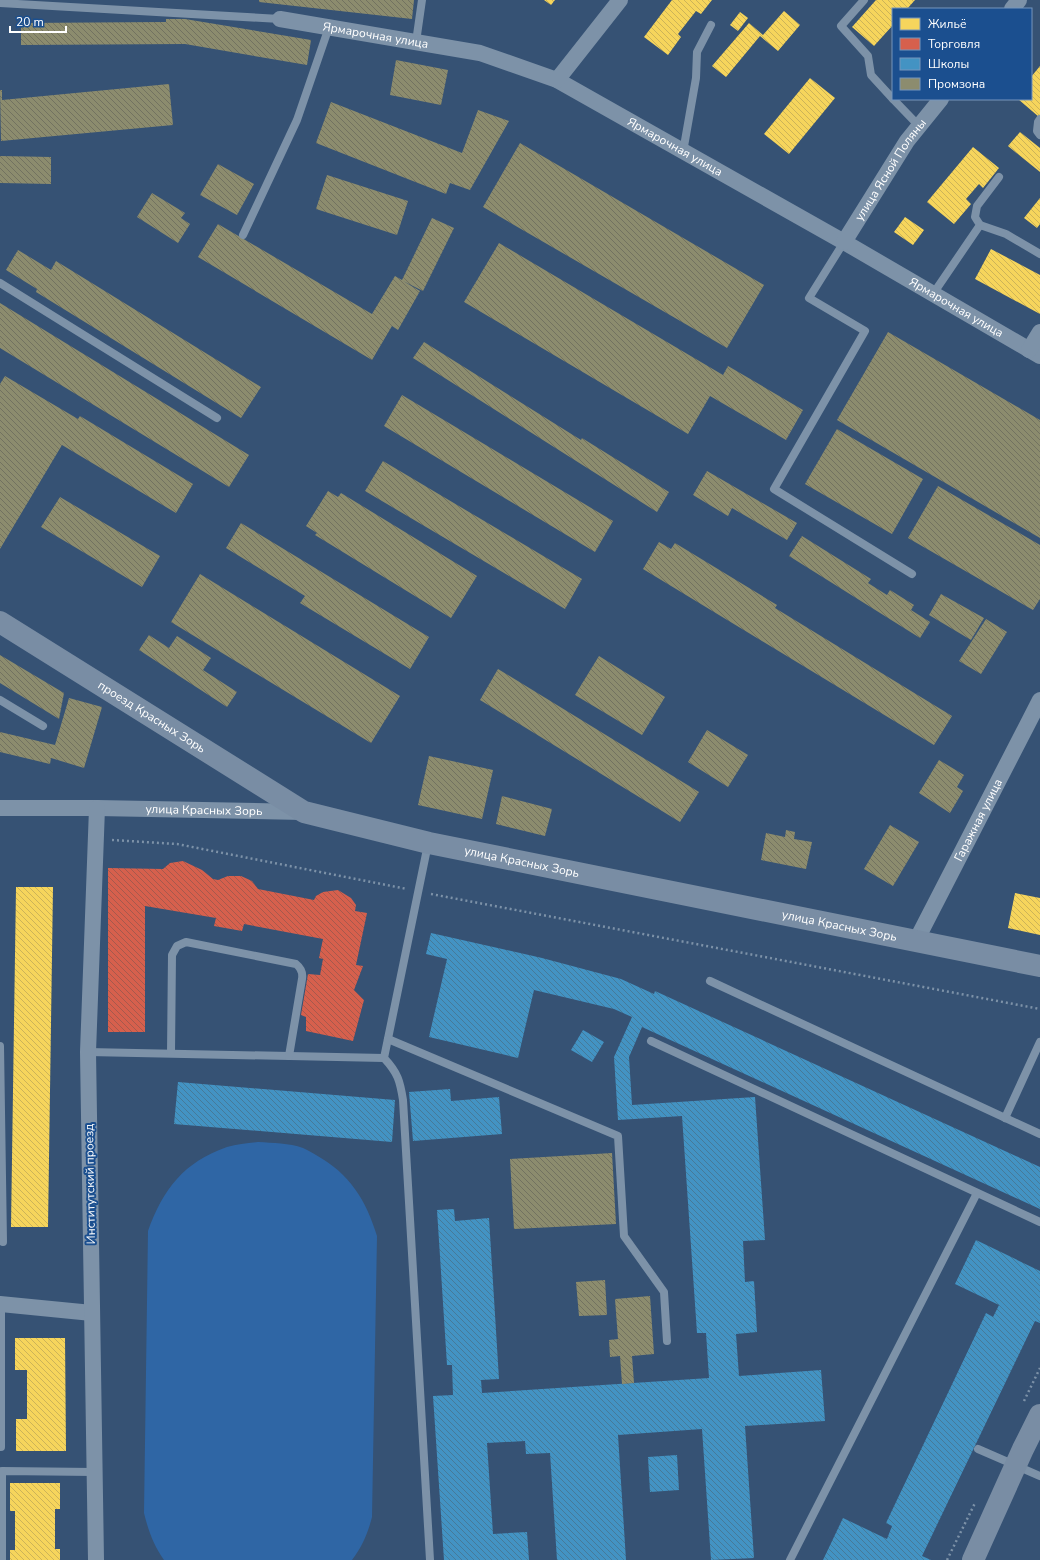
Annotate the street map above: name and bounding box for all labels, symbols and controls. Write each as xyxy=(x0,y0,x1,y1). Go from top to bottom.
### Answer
scale bar xyxy=(10,8,66,34)
legend xyxy=(892,8,1032,100)
text: 20 m xyxy=(16,14,44,30)
text: Жильё xyxy=(928,16,966,32)
street label: Ярмарочная улица xyxy=(322,18,430,52)
text: Торговля xyxy=(928,36,980,52)
text: Школы xyxy=(928,56,969,72)
text: Промзона xyxy=(928,76,985,92)
street label: Ярмарочная улица xyxy=(625,113,725,180)
street label: улица Ясной Поляны xyxy=(851,115,930,224)
street label: Ярмарочная улица xyxy=(906,274,1006,341)
street label: проезд Красных Зорь xyxy=(95,677,209,757)
street label: Гаражная улица xyxy=(950,776,1006,864)
street label: улица Красных Зорь xyxy=(145,801,263,819)
street label: улица Красных Зорь xyxy=(463,842,581,881)
street label: улица Красных Зорь xyxy=(781,906,898,945)
street label: Институтский проезд xyxy=(81,1124,99,1244)

